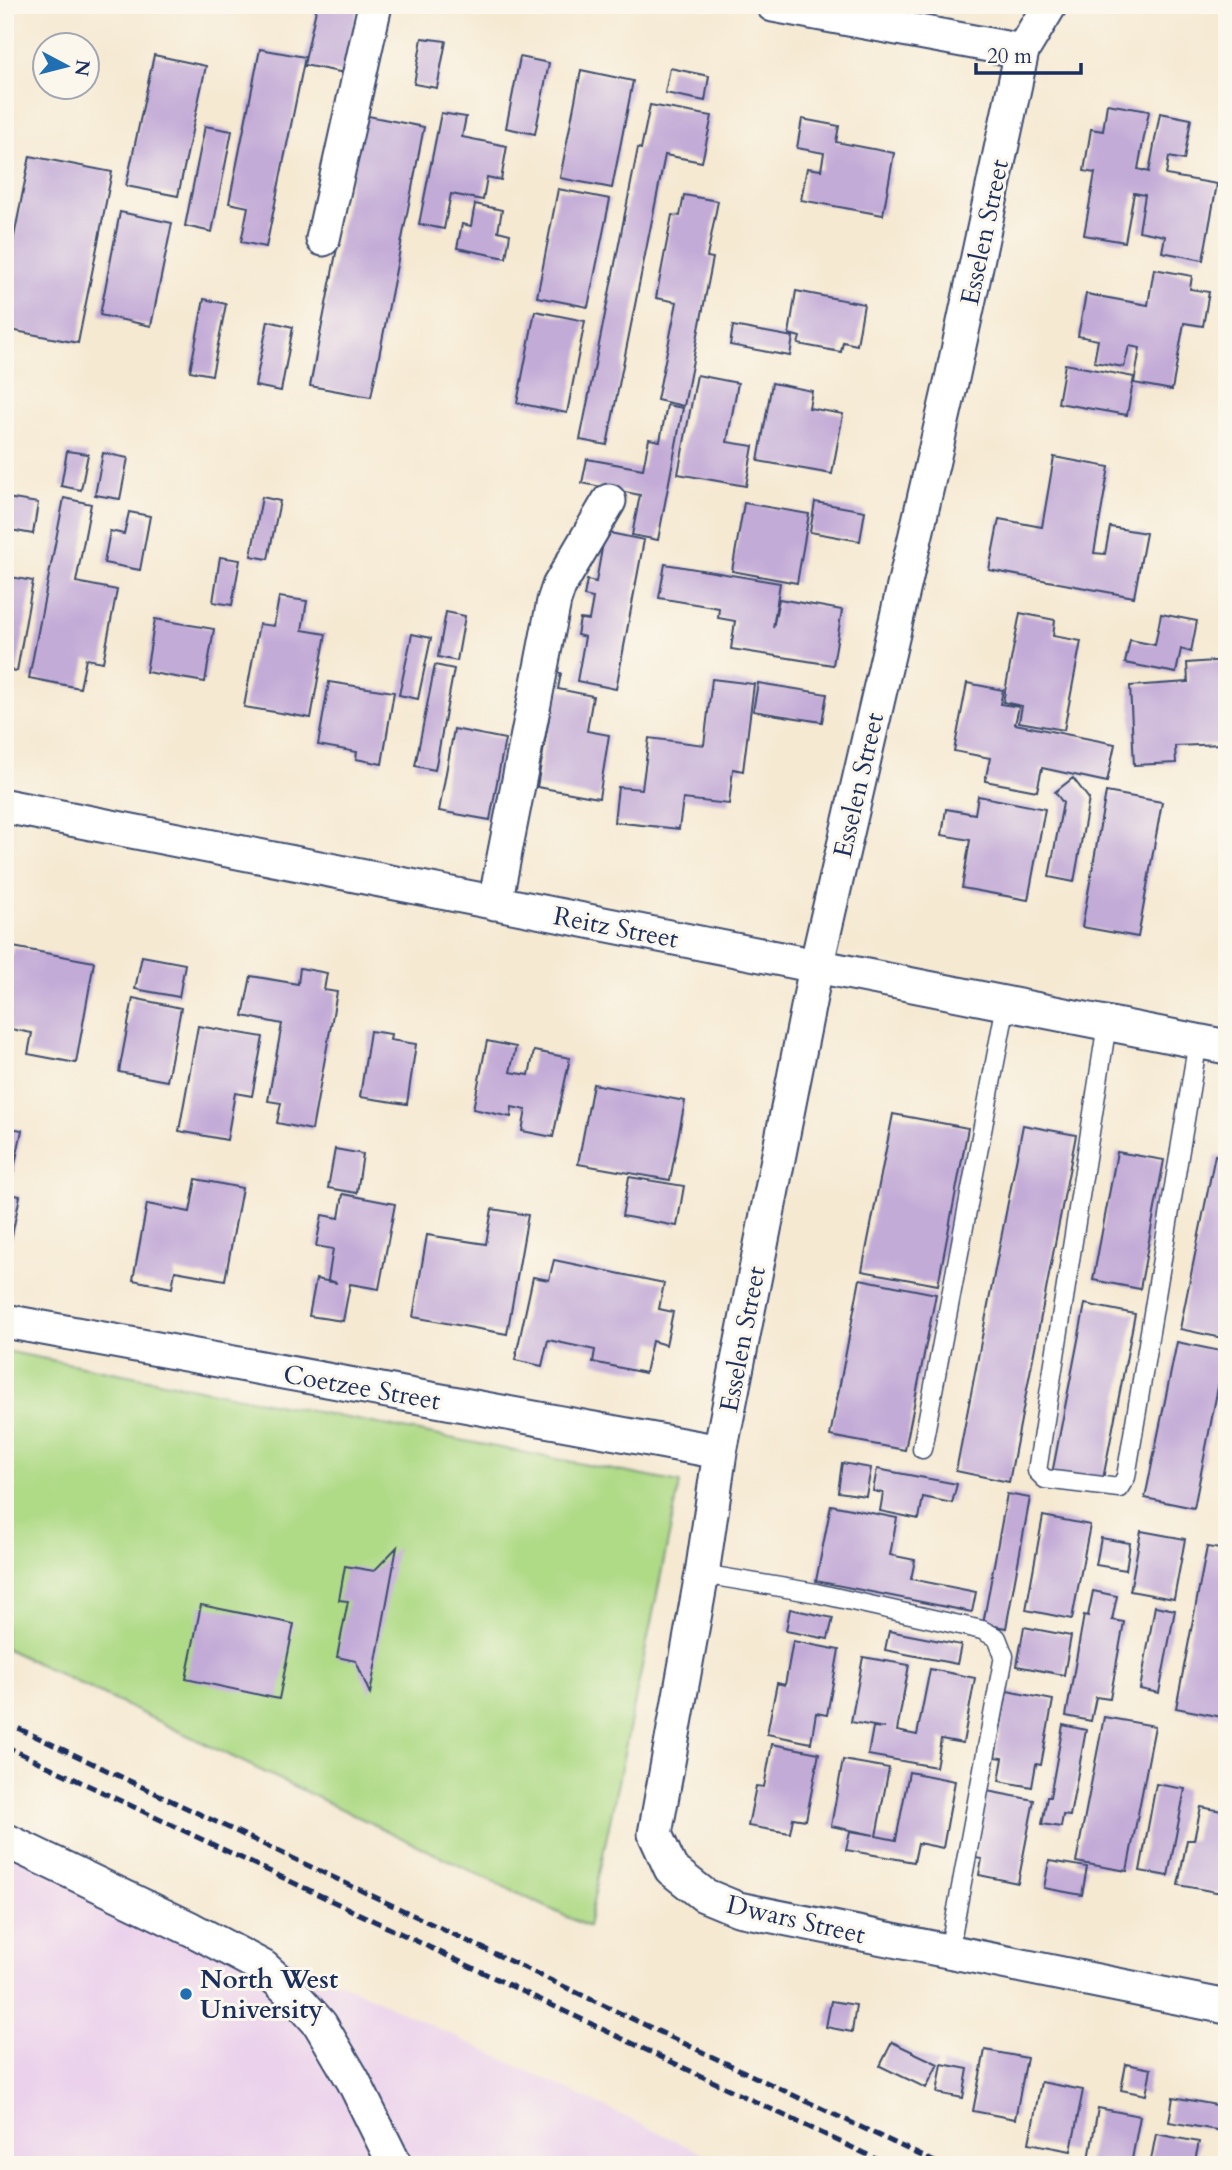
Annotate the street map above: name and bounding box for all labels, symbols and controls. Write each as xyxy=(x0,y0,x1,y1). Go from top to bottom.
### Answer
north arrow xyxy=(32,32,102,102)
scale bar xyxy=(976,32,1082,76)
text: 20 m xyxy=(987,42,1032,71)
text: N xyxy=(68,58,96,78)
street label: Esselen Street xyxy=(952,156,1017,308)
street label: Esselen Street xyxy=(825,709,892,861)
street label: Reitz Street xyxy=(550,898,681,957)
street label: Esselen Street xyxy=(711,1263,774,1415)
street label: Coetzee Street xyxy=(281,1356,443,1419)
street label: Dwars Street xyxy=(723,1887,868,1952)
place label: North West University xyxy=(200,1962,338,2027)
marker: North West University xyxy=(178,1986,194,2002)

